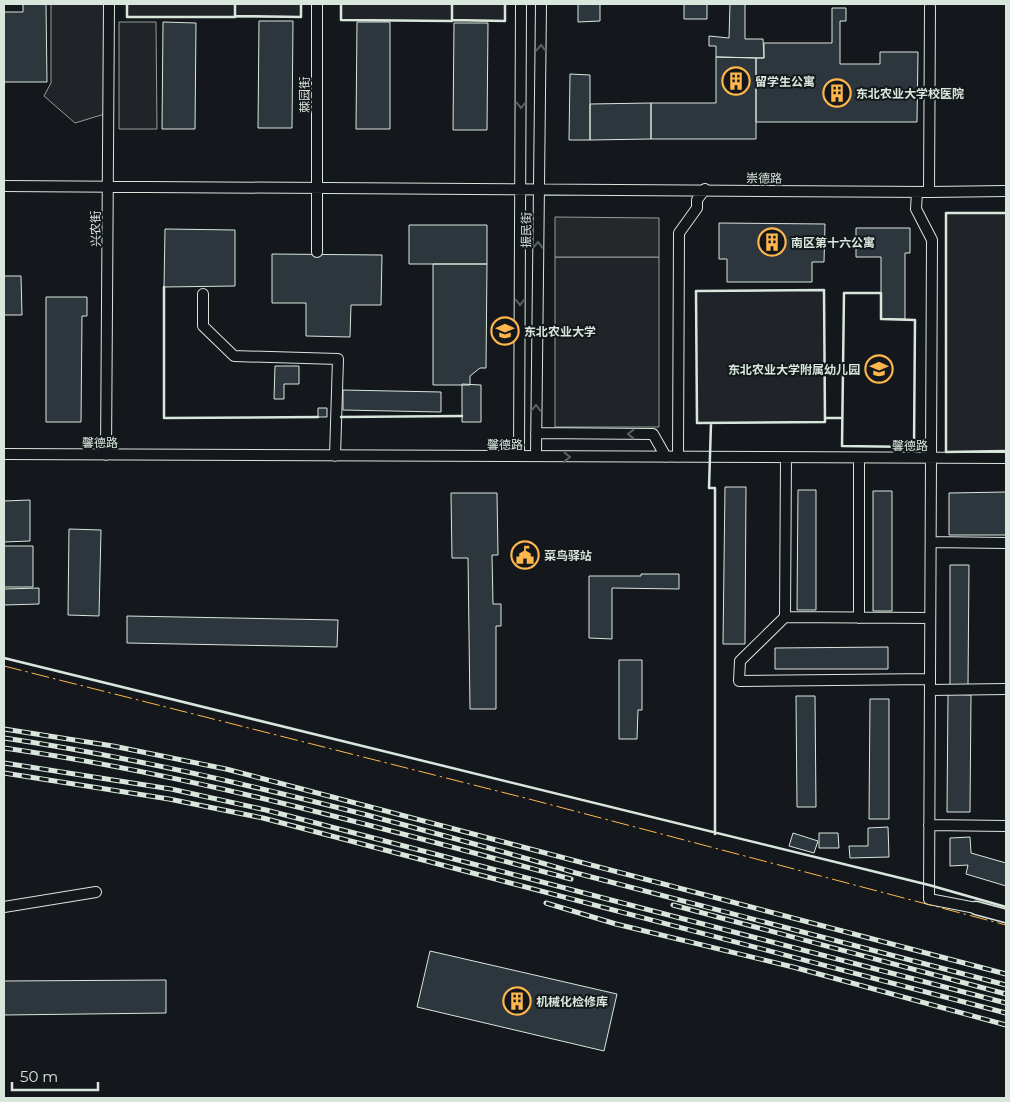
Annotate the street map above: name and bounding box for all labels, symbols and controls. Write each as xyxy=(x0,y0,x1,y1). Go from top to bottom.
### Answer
one-way arrow xyxy=(535,43,546,51)
building icon: 留学生公寓 xyxy=(721,66,751,96)
place label: 留学生公寓 xyxy=(755,74,815,89)
street label: 棘园街 xyxy=(297,77,312,113)
building icon: 东北农业大学校医院 xyxy=(822,78,852,108)
place label: 东北农业大学校医院 xyxy=(856,86,964,101)
one-way arrow xyxy=(516,102,526,109)
street label: 崇德路 xyxy=(746,170,782,186)
street label: 兴农街 xyxy=(88,211,103,247)
street label: 振民街 xyxy=(518,212,534,248)
building icon: 南区第十六公寓 xyxy=(757,227,787,257)
place label: 南区第十六公寓 xyxy=(791,235,875,250)
one-way arrow xyxy=(533,241,543,248)
one-way arrow xyxy=(515,299,525,307)
school or university icon: 东北农业大学 xyxy=(490,316,520,346)
place label: 东北农业大学 xyxy=(524,324,596,339)
school or university icon: 东北农业大学附属幼儿园 xyxy=(864,354,894,384)
place label: 东北农业大学附属幼儿园 xyxy=(728,362,860,377)
one-way arrow xyxy=(531,403,541,411)
one-way arrow xyxy=(627,429,634,439)
street label: 馨德路 xyxy=(82,435,118,450)
street label: 馨德路 xyxy=(487,437,523,452)
street label: 馨德路 xyxy=(892,438,928,453)
one-way arrow xyxy=(564,452,572,462)
public building icon: 菜鸟驿站 xyxy=(510,540,540,570)
place label: 菜鸟驿站 xyxy=(544,548,592,563)
building icon: 机械化检修库 xyxy=(502,986,532,1016)
place label: 机械化检修库 xyxy=(536,994,608,1009)
scale bar xyxy=(12,1060,99,1092)
text: 50 m xyxy=(20,1067,58,1086)

